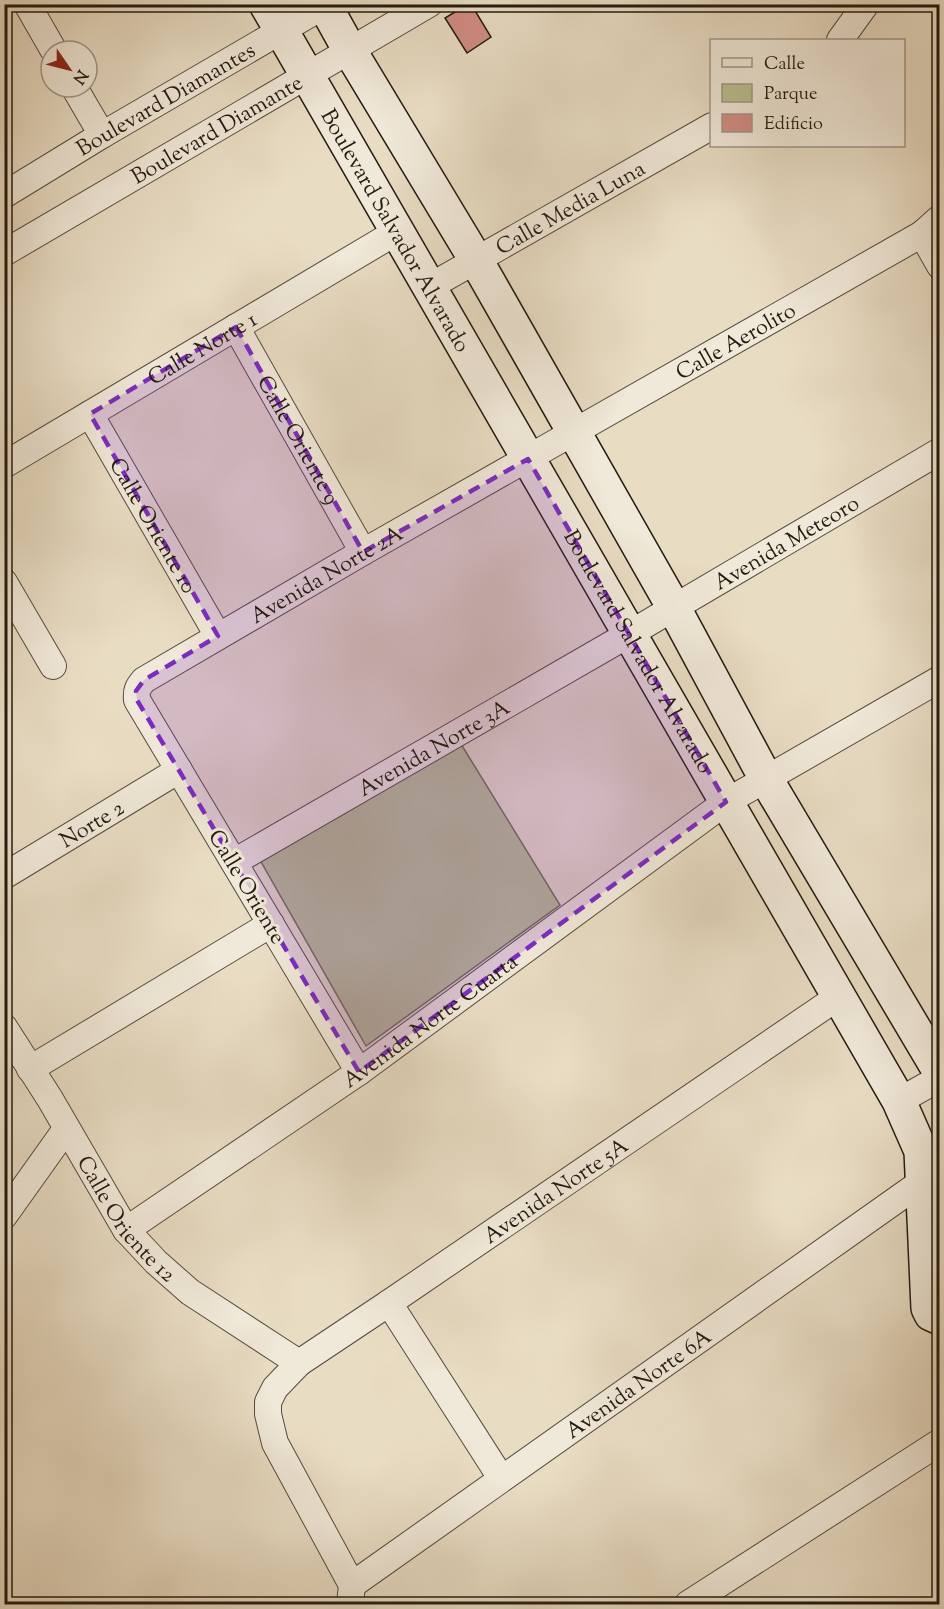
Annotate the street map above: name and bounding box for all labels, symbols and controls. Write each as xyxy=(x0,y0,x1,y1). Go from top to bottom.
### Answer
street label: Boulevard Diamantes xyxy=(71,37,259,161)
north arrow xyxy=(39,39,99,99)
legend xyxy=(710,39,905,147)
text: Calle xyxy=(764,52,805,78)
text: N xyxy=(66,64,92,88)
street label: Boulevard Diamante xyxy=(125,68,307,188)
text: Parque xyxy=(764,82,817,108)
street label: Boulevard Salvador Alvarado xyxy=(311,104,477,359)
text: Edificio xyxy=(764,112,823,138)
street label: Calle Media Luna xyxy=(491,154,652,265)
street label: Calle Aerolito xyxy=(671,296,803,390)
street label: Calle Norte 1 xyxy=(143,305,264,395)
street label: Calle Oriente 9 xyxy=(247,370,346,511)
street label: Calle Oriente 10 xyxy=(99,452,203,600)
street label: Avenida Meteoro xyxy=(708,489,866,600)
street label: Avenida Norte 2A xyxy=(245,519,410,634)
street label: Boulevard Salvador Alvarado xyxy=(554,525,720,780)
street label: Avenida Norte 3A xyxy=(353,693,517,806)
street label: Norte 2 xyxy=(54,794,131,858)
street label: Calle Oriente xyxy=(199,824,292,951)
street label: Avenida Norte Cuarta xyxy=(337,947,525,1098)
street label: Avenida Norte 5A xyxy=(478,1131,636,1253)
street label: Calle Oriente 12 xyxy=(67,1150,182,1291)
street label: Avenida Norte 6A xyxy=(560,1322,719,1448)

